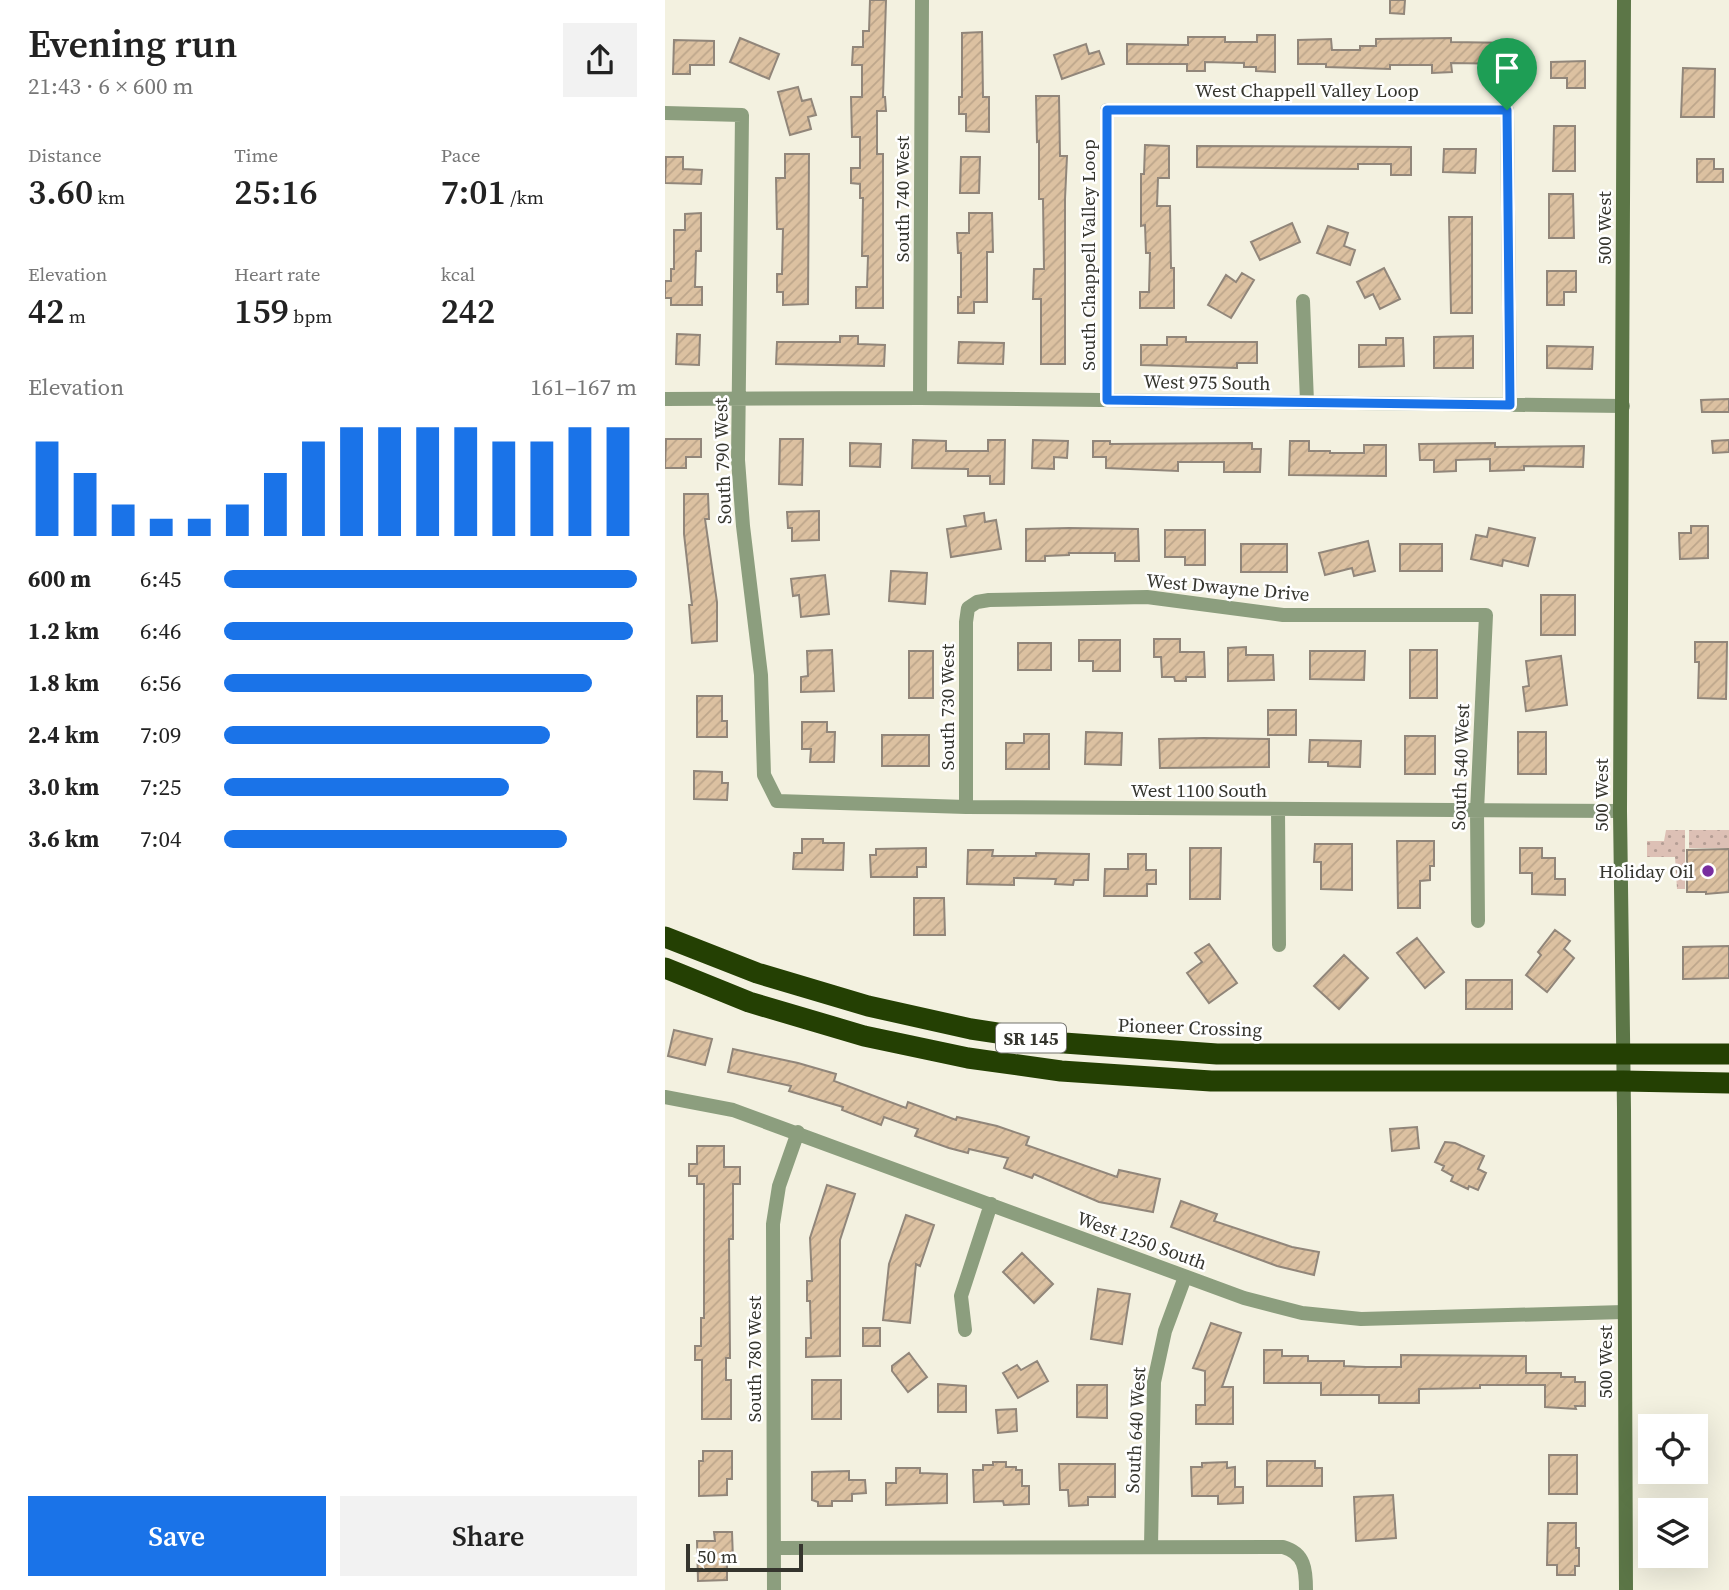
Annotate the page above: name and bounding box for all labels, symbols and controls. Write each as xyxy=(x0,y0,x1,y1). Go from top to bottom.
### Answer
text: Evening run xyxy=(28,18,237,70)
button: share xyxy=(563,23,637,97)
pin xyxy=(1477,38,1537,110)
icon: arrive xyxy=(1488,49,1526,87)
text: 21:43 · 6 × 600 m xyxy=(28,70,194,102)
street label: West Chappell Valley Loop xyxy=(1195,77,1419,103)
street label: South 740 West xyxy=(889,135,915,262)
street label: South Chappell Valley Loop xyxy=(1075,139,1101,371)
text: Distance xyxy=(28,142,102,168)
text: Time xyxy=(234,142,278,168)
text: Pace xyxy=(441,142,480,168)
text: 3.60 xyxy=(28,168,93,216)
text: 25:16 xyxy=(234,168,318,216)
text: 7:01 xyxy=(441,168,506,216)
text: km xyxy=(93,184,125,210)
text: /km xyxy=(506,184,544,210)
street label: 500 West xyxy=(1591,190,1617,265)
text: Elevation xyxy=(28,261,107,287)
text: Heart rate xyxy=(234,261,320,287)
text: kcal xyxy=(441,261,475,287)
text: 42 xyxy=(28,287,64,335)
text: 159 xyxy=(234,287,289,335)
text: 242 xyxy=(441,287,495,335)
text: m xyxy=(64,303,86,329)
text: bpm xyxy=(289,303,332,329)
street label: West 975 South xyxy=(1143,368,1271,396)
text: Elevation xyxy=(28,371,124,403)
text: 161–167 m xyxy=(530,371,637,403)
street label: South 790 West xyxy=(707,397,737,525)
text: 600 m xyxy=(28,563,91,595)
text: 6:45 xyxy=(140,563,181,595)
street label: West Dwayne Drive xyxy=(1145,567,1311,607)
text: 1.2 km xyxy=(28,615,99,647)
text: 6:46 xyxy=(140,615,181,647)
street label: South 730 West xyxy=(934,643,960,770)
text: 1.8 km xyxy=(28,667,99,699)
text: 6:56 xyxy=(140,667,181,699)
street label: South 540 West xyxy=(1445,703,1475,831)
text: 2.4 km xyxy=(28,719,99,751)
text: 7:09 xyxy=(140,719,181,751)
street label: 500 West xyxy=(1588,757,1614,832)
text: 3.0 km xyxy=(28,771,99,803)
text: 7:25 xyxy=(140,771,181,803)
street label: West 1100 South xyxy=(1131,777,1267,803)
text: 3.6 km xyxy=(28,823,99,855)
text: 7:04 xyxy=(140,823,181,855)
place label: Holiday Oil xyxy=(1599,858,1694,884)
marker: Holiday Oil xyxy=(1700,863,1716,879)
street label: Pioneer Crossing xyxy=(1117,1011,1263,1043)
road number: SR 145 xyxy=(996,1023,1066,1052)
street label: West 1250 South xyxy=(1073,1204,1211,1276)
street label: South 780 West xyxy=(741,1295,767,1422)
street label: 500 West xyxy=(1592,1324,1618,1399)
street label: South 640 West xyxy=(1119,1365,1151,1494)
map controls xyxy=(1638,1414,1708,1568)
button: locate xyxy=(1638,1414,1708,1484)
button: Save xyxy=(28,1496,326,1576)
button: Share xyxy=(340,1496,637,1576)
button: layers xyxy=(1638,1498,1708,1568)
scale bar xyxy=(686,1541,803,1573)
text: 50 m xyxy=(697,1543,738,1569)

